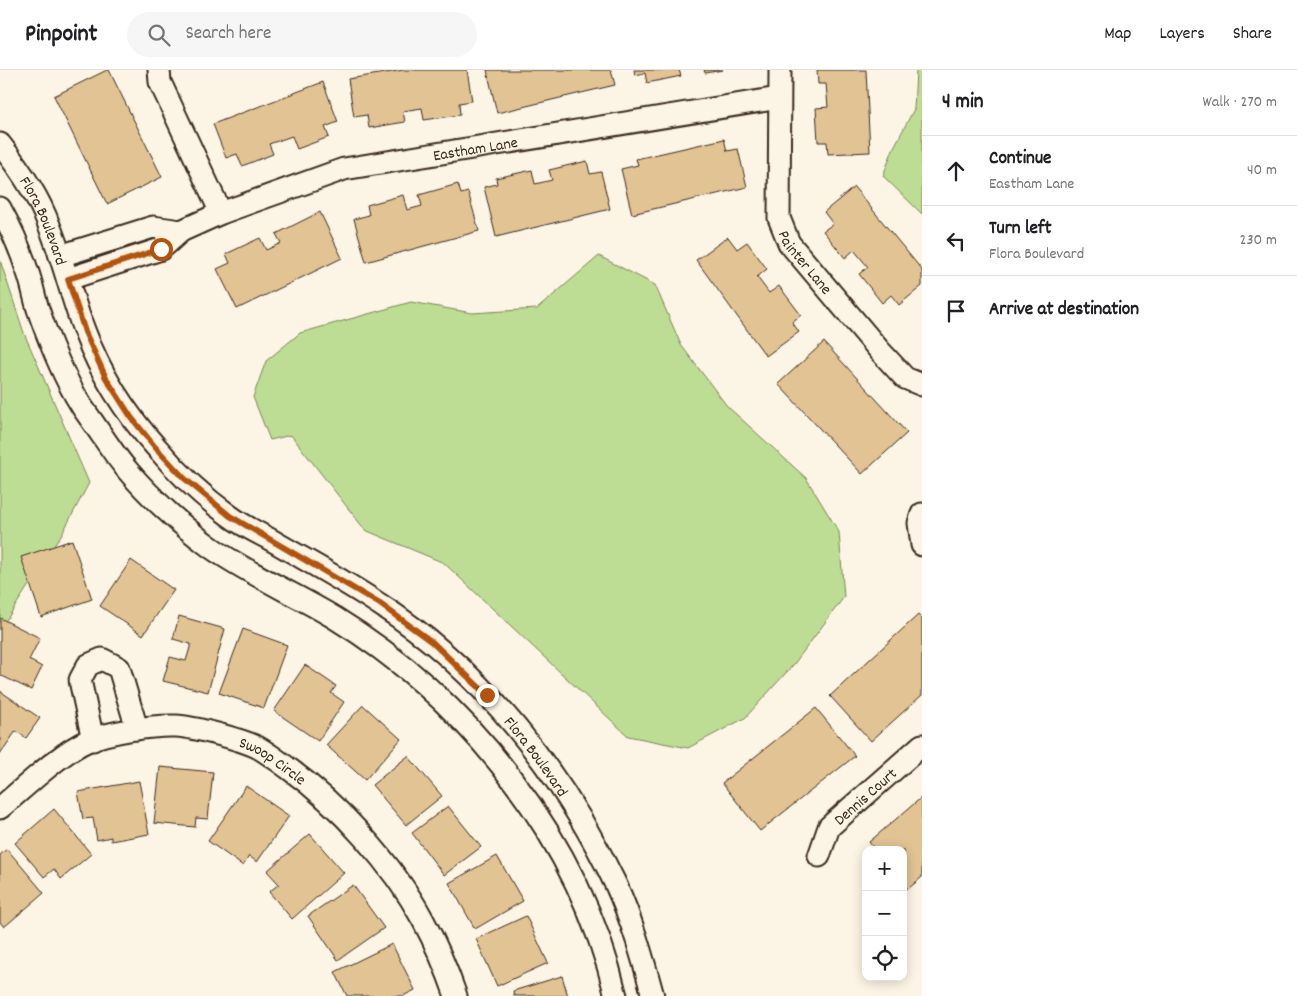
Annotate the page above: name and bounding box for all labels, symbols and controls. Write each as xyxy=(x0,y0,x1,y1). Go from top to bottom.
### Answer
search box xyxy=(127,12,477,57)
text: Pinpoint xyxy=(25,18,97,52)
icon: search xyxy=(145,21,173,49)
text: Search here xyxy=(185,21,271,48)
text: Map xyxy=(1104,22,1131,47)
text: Layers xyxy=(1159,22,1205,47)
text: Share xyxy=(1233,22,1272,47)
text: 4 min xyxy=(942,88,984,118)
text: Walk · 270 m xyxy=(1202,91,1277,114)
street label: Eastham Lane xyxy=(432,132,520,168)
text: Continue xyxy=(989,146,1051,173)
icon: ahead xyxy=(942,157,970,185)
text: 40 m xyxy=(1247,159,1277,182)
street label: Flora Boulevard xyxy=(13,172,71,268)
text: Eastham Lane xyxy=(989,173,1074,196)
text: Turn left xyxy=(989,216,1052,243)
icon: left xyxy=(942,227,970,255)
street label: Painter Lane xyxy=(771,228,837,300)
text: 230 m xyxy=(1240,229,1277,252)
route start xyxy=(150,238,173,261)
text: Flora Boulevard xyxy=(989,243,1084,266)
icon: arrive xyxy=(942,297,970,325)
text: Arrive at destination xyxy=(989,297,1139,324)
route end xyxy=(476,684,499,707)
street label: Flora Boulevard xyxy=(498,712,573,802)
street label: Swoop Circle xyxy=(236,732,310,792)
street label: Dennis Court xyxy=(830,763,903,832)
map controls xyxy=(862,846,907,981)
button: + xyxy=(862,846,907,891)
button: − xyxy=(862,891,907,936)
button: locate xyxy=(862,936,907,981)

